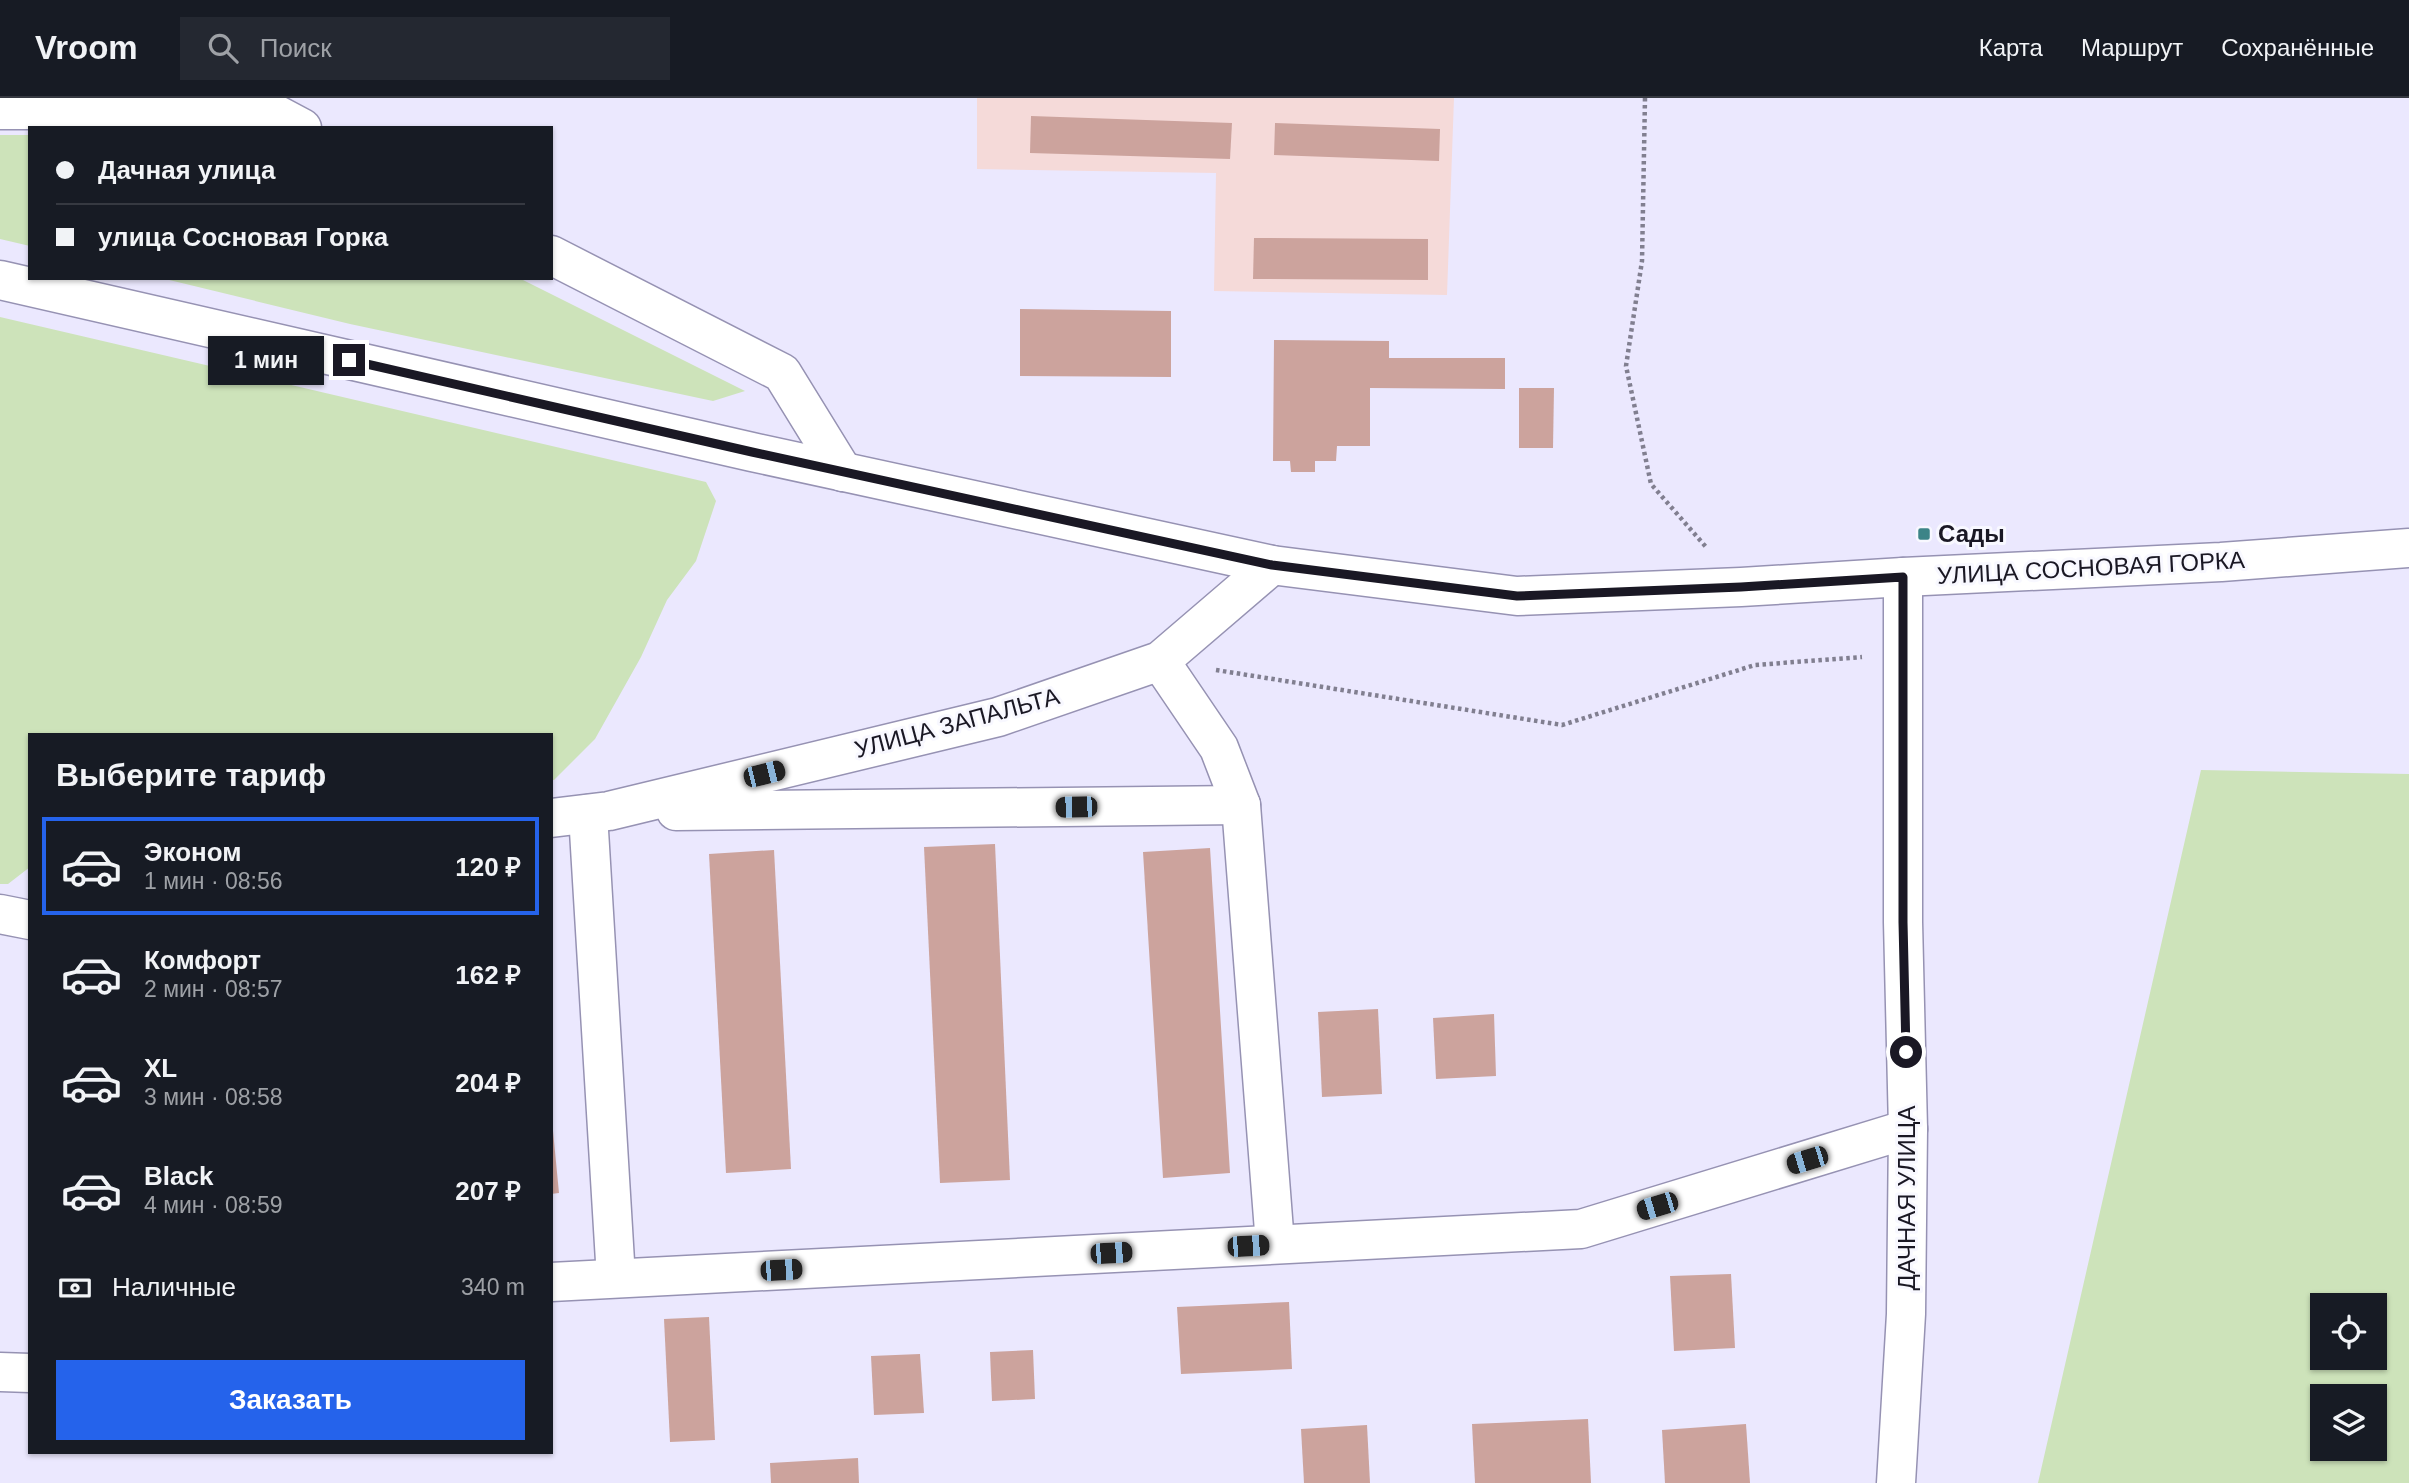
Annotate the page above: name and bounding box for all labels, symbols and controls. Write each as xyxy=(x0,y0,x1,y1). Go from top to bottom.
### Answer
search box xyxy=(180,17,670,80)
text: Vroom xyxy=(35,29,138,66)
icon: search xyxy=(204,29,242,67)
text: Поиск xyxy=(260,33,332,63)
text: Карта xyxy=(1979,34,2043,61)
text: Маршрут xyxy=(2081,34,2183,61)
text: Сохранённые xyxy=(2221,34,2374,61)
text: Дачная улица xyxy=(98,155,275,185)
text: улица Сосновая Горка xyxy=(98,222,388,252)
callout: 1 мин xyxy=(209,336,324,384)
route end xyxy=(333,344,365,376)
text: 1 мин xyxy=(234,347,298,373)
place label: Сады xyxy=(1938,520,2005,547)
marker: Сады xyxy=(1916,526,1932,542)
street label: УЛИЦА СОСНОВАЯ ГОРКА xyxy=(1936,546,2246,589)
street label: УЛИЦА ЗАПАЛЬТА xyxy=(852,682,1062,763)
text: Выберите тариф xyxy=(56,757,326,793)
car xyxy=(742,759,787,789)
car xyxy=(1055,796,1098,818)
icon: car xyxy=(60,835,123,898)
text: Эконом xyxy=(144,837,242,867)
text: 120 ₽ xyxy=(455,852,521,882)
text: 1 мин · 08:56 xyxy=(144,868,283,894)
icon: car xyxy=(60,943,123,1006)
text: Комфорт xyxy=(144,945,261,975)
text: 162 ₽ xyxy=(455,960,521,990)
text: 2 мин · 08:57 xyxy=(144,976,283,1002)
route start xyxy=(1890,1036,1922,1068)
icon: car xyxy=(60,1051,123,1114)
text: XL xyxy=(144,1053,177,1083)
text: 204 ₽ xyxy=(455,1068,521,1098)
text: 3 мин · 08:58 xyxy=(144,1084,283,1110)
street label: ДАЧНАЯ УЛИЦА xyxy=(1893,1106,1920,1290)
car xyxy=(1784,1144,1831,1176)
icon: car xyxy=(60,1159,123,1222)
text: Black xyxy=(144,1161,213,1191)
text: 207 ₽ xyxy=(455,1176,521,1206)
car xyxy=(1634,1190,1681,1222)
text: 4 мин · 08:59 xyxy=(144,1192,283,1218)
car xyxy=(1227,1234,1270,1258)
car xyxy=(1090,1241,1133,1265)
car xyxy=(760,1258,803,1282)
icon: cash xyxy=(56,1269,94,1307)
text: Наличные xyxy=(112,1272,236,1302)
text: 340 m xyxy=(461,1274,525,1300)
map controls xyxy=(2310,1293,2387,1461)
button: locate xyxy=(2310,1293,2387,1370)
button: Заказать xyxy=(56,1360,525,1440)
button: layers xyxy=(2310,1384,2387,1461)

